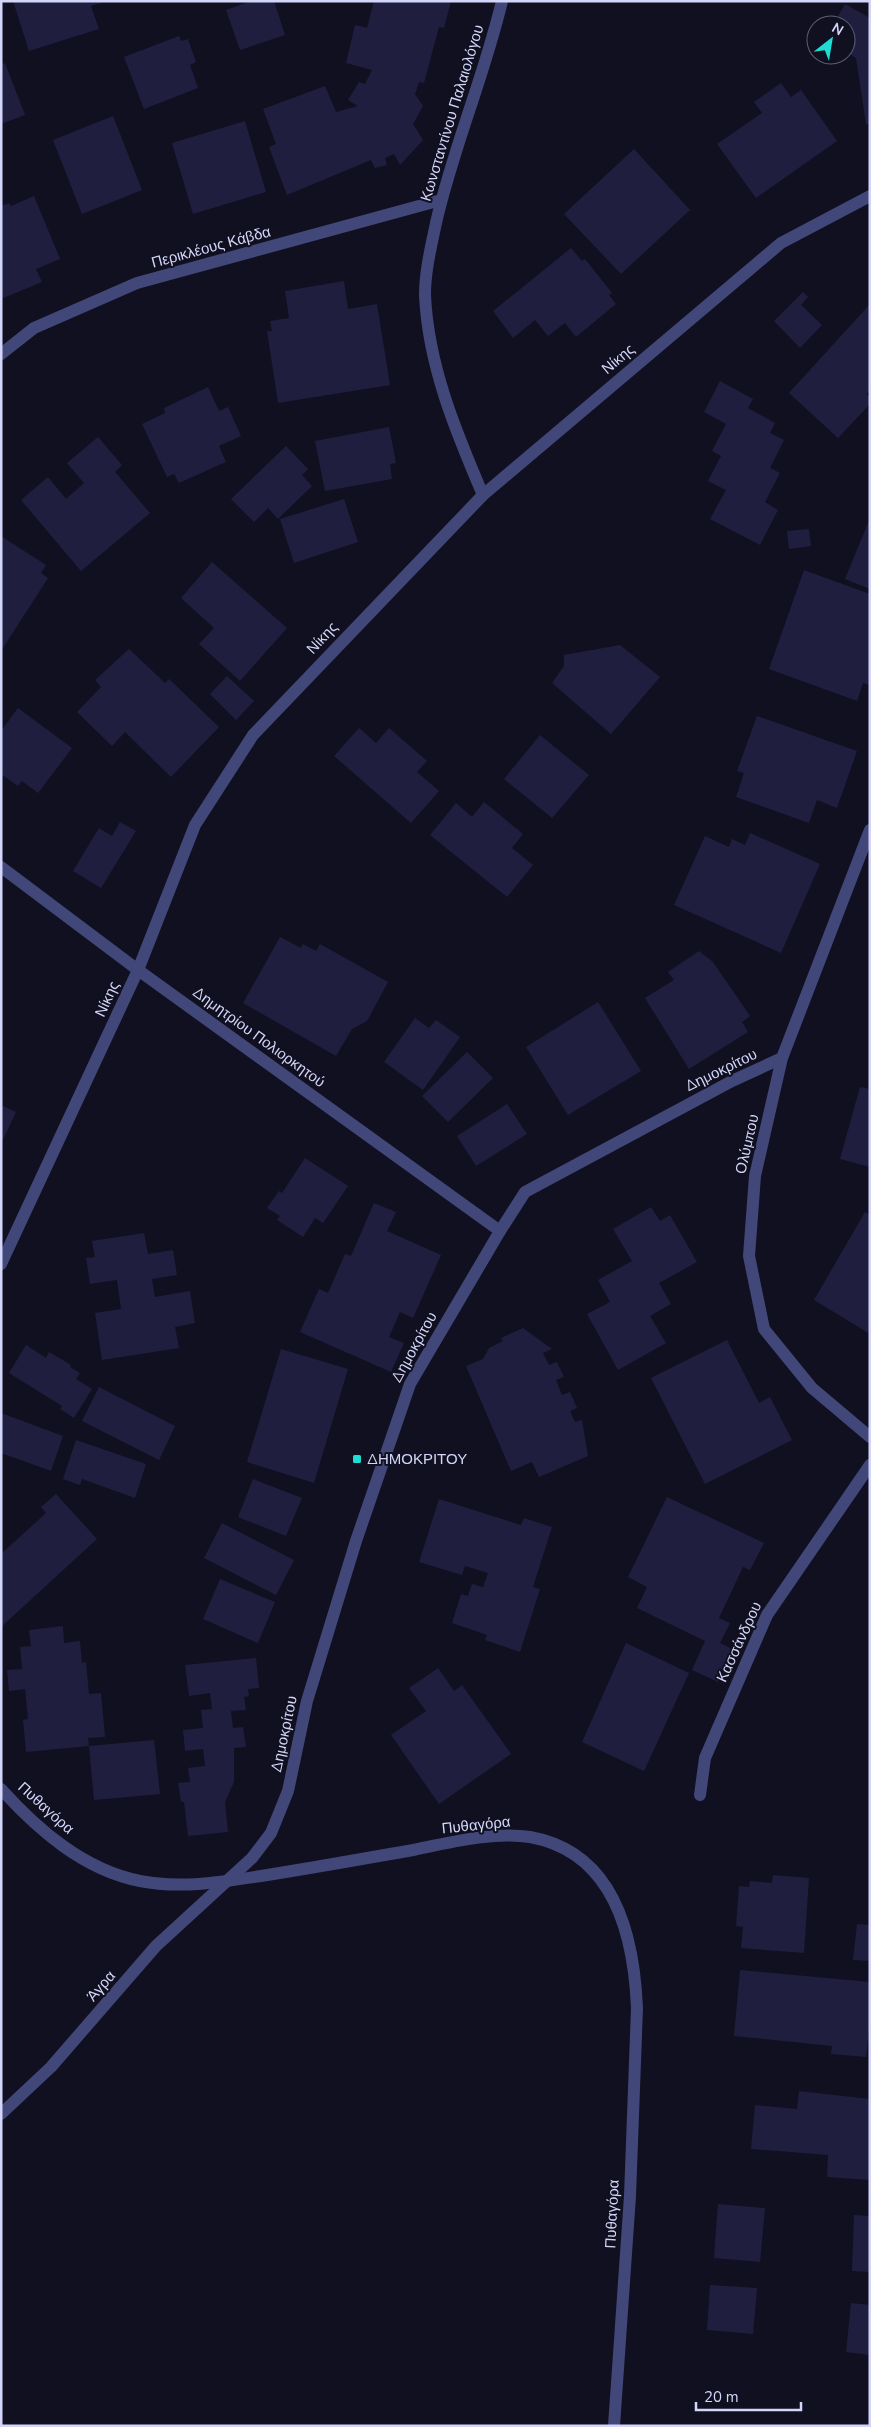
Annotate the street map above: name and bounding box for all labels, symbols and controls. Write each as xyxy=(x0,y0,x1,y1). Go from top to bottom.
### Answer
north arrow xyxy=(806,15,856,65)
text: N xyxy=(828,18,847,40)
street label: Κωνσταντίνου Παλαιολόγου xyxy=(416,22,488,204)
street label: Περικλέους Κάβδα xyxy=(149,221,273,273)
street label: Νίκης xyxy=(597,339,639,379)
street label: Νίκης xyxy=(302,618,342,658)
street label: Νίκης xyxy=(90,978,124,1020)
street label: Δημητρίου Πολιορκητού xyxy=(189,982,329,1092)
street label: Δημοκρίτου xyxy=(682,1044,760,1096)
street label: Ολύμπου xyxy=(730,1112,764,1176)
street label: Δημοκρίτου xyxy=(386,1308,442,1386)
place label: ΔΗΜΟΚΡΙΤΟΥ xyxy=(367,1449,467,1469)
marker: ΔΗΜΟΚΡΙΤΟΥ xyxy=(351,1453,363,1465)
street label: Κασσάνδρου xyxy=(712,1599,766,1685)
street label: Δημοκρίτου xyxy=(266,1694,302,1774)
street label: Πυθαγόρα xyxy=(14,1777,79,1839)
street label: Πυθαγόρα xyxy=(441,1811,512,1839)
street label: Άγρα xyxy=(82,1966,120,2006)
street label: Πυθαγόρα xyxy=(600,2179,624,2249)
scale bar xyxy=(696,2380,801,2412)
text: 20 m xyxy=(704,2387,739,2407)

